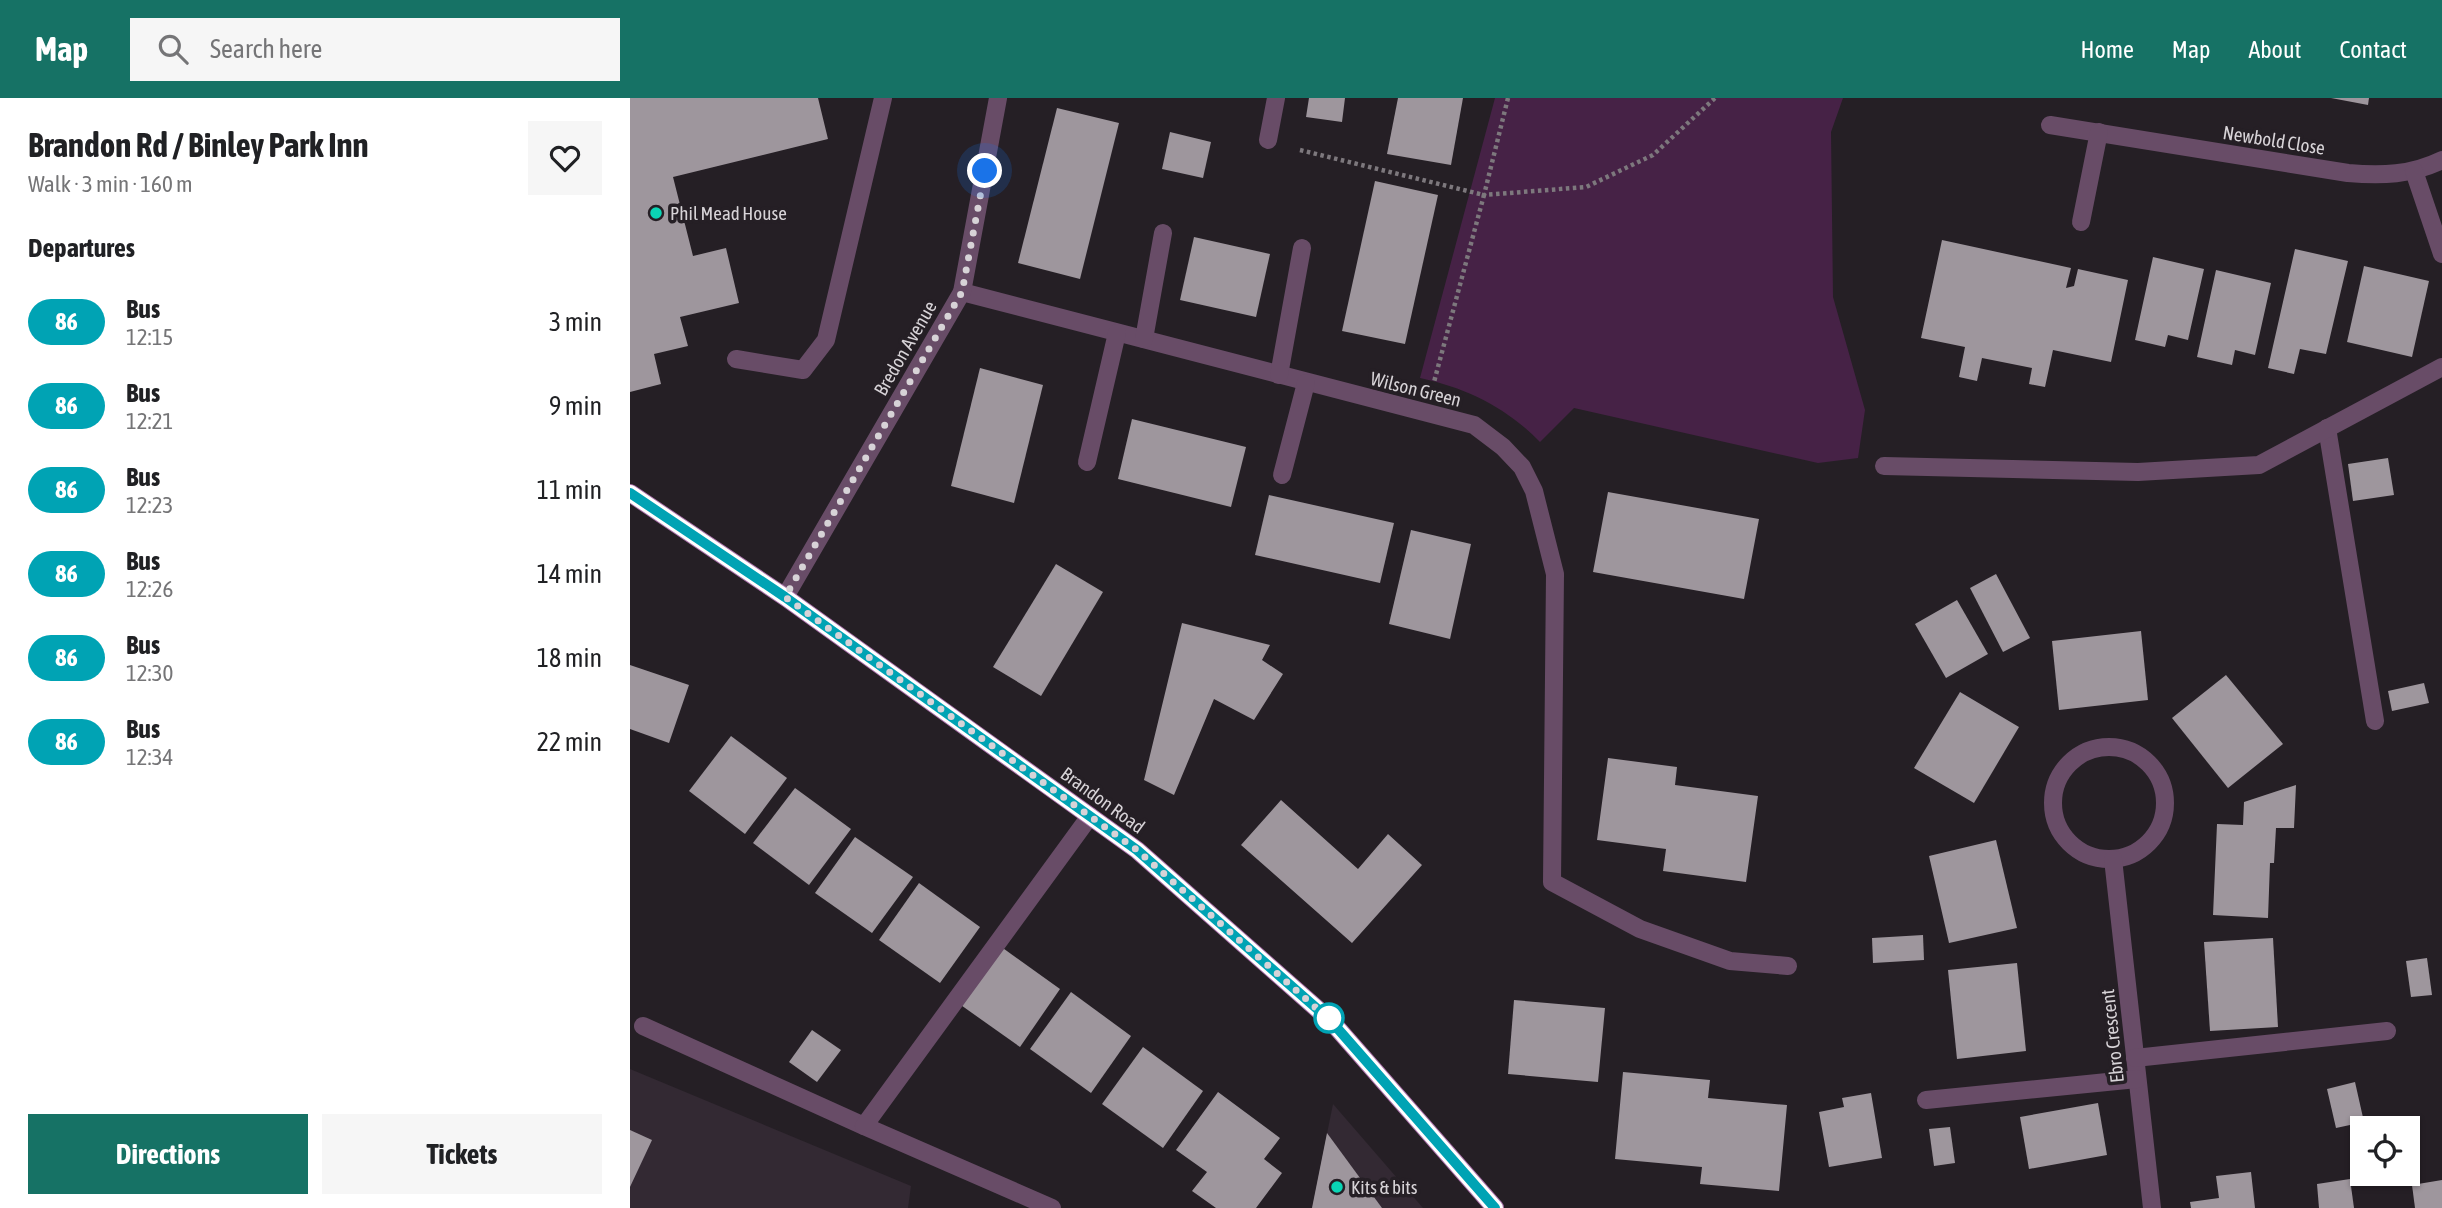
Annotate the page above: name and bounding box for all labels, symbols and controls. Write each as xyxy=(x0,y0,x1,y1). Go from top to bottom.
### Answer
search box xyxy=(130,18,620,81)
text: Map xyxy=(35,30,88,68)
icon: search xyxy=(154,30,192,68)
text: Search here xyxy=(210,34,322,64)
text: Home xyxy=(2080,36,2134,63)
text: Map xyxy=(2172,36,2210,63)
text: About xyxy=(2248,36,2301,63)
text: Contact xyxy=(2339,36,2407,63)
button: heart xyxy=(528,121,602,195)
street label: Newbold Close xyxy=(2221,121,2327,159)
text: Brandon Rd / Binley Park Inn xyxy=(28,126,369,164)
your location xyxy=(967,153,1002,188)
text: Walk · 3 min · 160 m xyxy=(28,171,192,197)
place label: Phil Mead House xyxy=(670,202,787,224)
marker: Phil Mead House xyxy=(648,205,664,221)
text: Departures xyxy=(28,233,135,263)
text: Bus xyxy=(126,294,160,324)
street label: Bredon Avenue xyxy=(869,297,941,399)
text: 3 min xyxy=(549,307,602,337)
text: 86 xyxy=(55,308,78,335)
text: 12:15 xyxy=(126,324,173,350)
street label: Wilson Green xyxy=(1368,367,1464,411)
text: Bus xyxy=(126,378,160,408)
text: 9 min xyxy=(549,391,602,421)
text: 86 xyxy=(55,392,78,419)
text: 12:21 xyxy=(126,408,173,434)
text: Bus xyxy=(126,462,160,492)
text: 11 min xyxy=(537,475,602,505)
text: 86 xyxy=(55,476,78,503)
text: 12:23 xyxy=(126,492,173,518)
text: Bus xyxy=(126,546,160,576)
text: 14 min xyxy=(537,559,602,589)
text: 86 xyxy=(55,560,78,587)
text: 12:26 xyxy=(126,576,173,602)
text: Bus xyxy=(126,630,160,660)
text: 18 min xyxy=(537,643,602,673)
text: 86 xyxy=(55,644,78,671)
text: 12:30 xyxy=(126,660,173,686)
text: Bus xyxy=(126,714,160,744)
text: 22 min xyxy=(537,727,602,757)
text: 86 xyxy=(55,728,78,755)
text: 12:34 xyxy=(126,744,173,770)
street label: Brandon Road xyxy=(1057,762,1149,838)
street label: Ebro Crescent xyxy=(2096,988,2128,1084)
unlabelled marker xyxy=(1314,1003,1344,1033)
button: Directions xyxy=(28,1114,308,1194)
button: Tickets xyxy=(322,1114,602,1194)
map controls xyxy=(2350,1116,2420,1186)
button: locate xyxy=(2350,1116,2420,1186)
place label: Kits & bits xyxy=(1351,1176,1418,1198)
marker: Kits & bits xyxy=(1329,1179,1345,1195)

